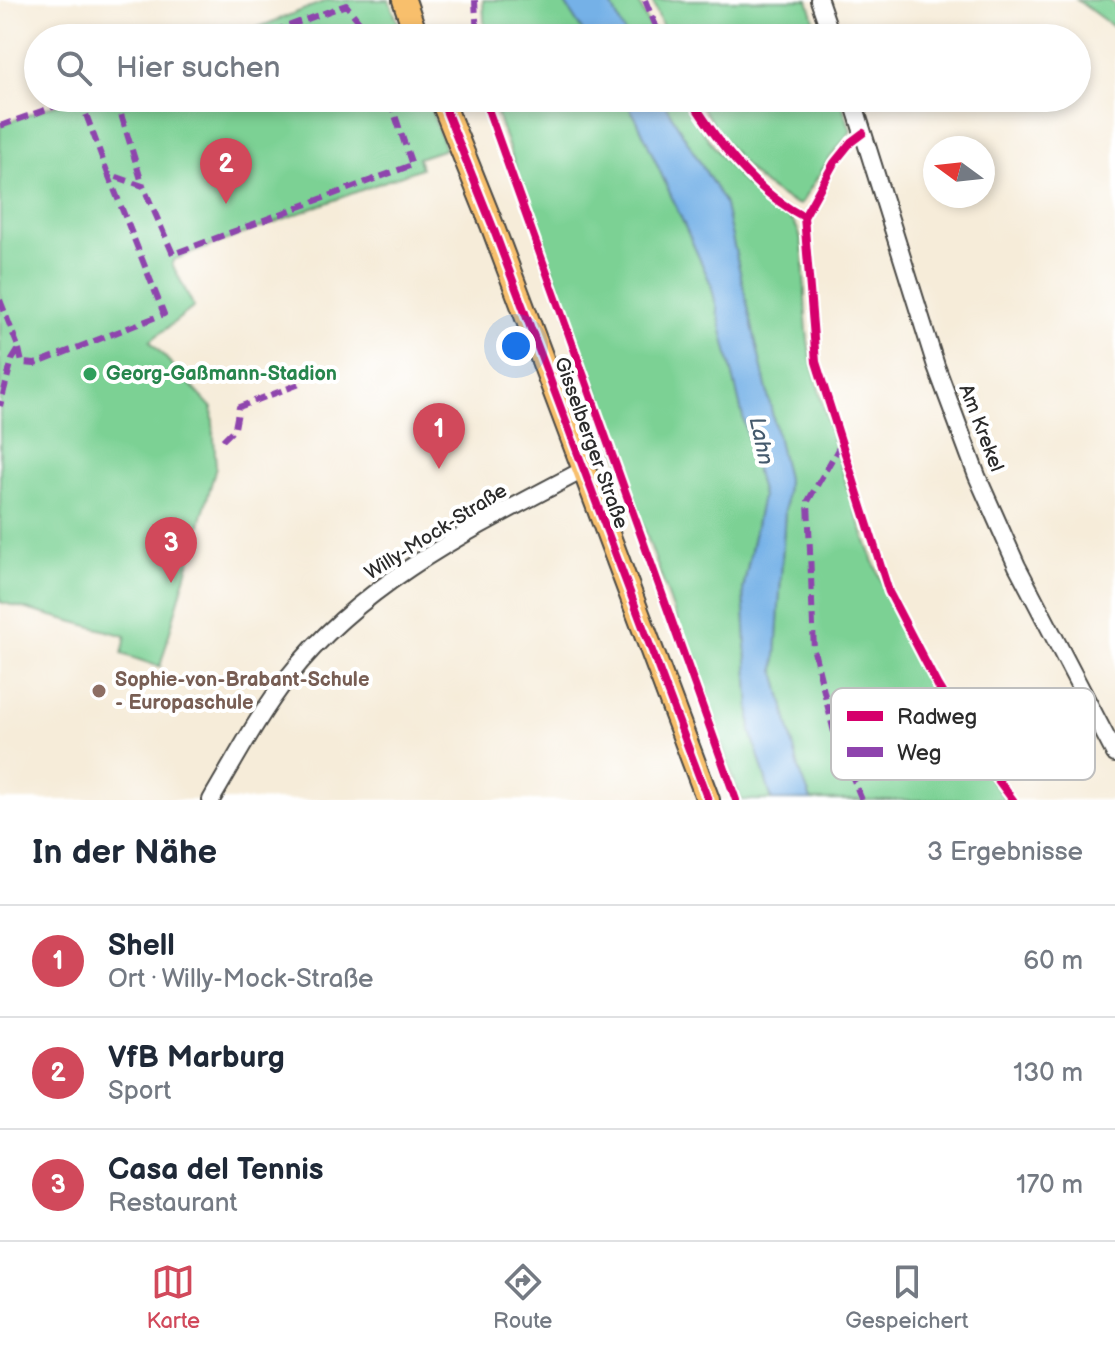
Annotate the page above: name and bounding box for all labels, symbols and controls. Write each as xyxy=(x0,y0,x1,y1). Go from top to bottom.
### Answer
search box xyxy=(24,24,1091,112)
icon: search xyxy=(52,46,96,90)
text: Hier suchen xyxy=(116,50,281,86)
north arrow xyxy=(923,136,995,208)
pin: 2 xyxy=(200,138,252,204)
your location xyxy=(496,326,536,366)
street label: Gisselberger Straße xyxy=(549,354,633,532)
place label: Georg-Gaßmann-Stadion xyxy=(106,362,337,386)
marker: Georg-Gaßmann-Stadion xyxy=(81,365,99,383)
street label: Am Krekel xyxy=(953,381,1009,475)
pin: 1 xyxy=(413,403,465,469)
water label: Lahn xyxy=(743,415,779,467)
street label: Willy-Mock-Straße xyxy=(361,479,512,585)
pin: 3 xyxy=(145,517,197,583)
place label: Sophie-von-Brabant-Schule - Europaschule xyxy=(115,668,369,715)
marker: Sophie-von-Brabant-Schule - Europaschule xyxy=(90,682,108,700)
legend xyxy=(831,688,1095,780)
text: Radweg xyxy=(897,704,977,731)
text: Weg xyxy=(897,740,942,767)
text: In der Nähe xyxy=(32,832,217,873)
text: 3 Ergebnisse xyxy=(927,837,1083,868)
text: Shell xyxy=(108,928,175,964)
text: 1 xyxy=(53,946,63,977)
text: 60 m xyxy=(1023,946,1083,977)
text: Ort · Willy-Mock-Straße xyxy=(108,964,373,995)
text: VfB Marburg xyxy=(108,1040,285,1076)
text: 2 xyxy=(50,1058,66,1089)
text: 130 m xyxy=(1013,1058,1083,1089)
text: Sport xyxy=(108,1076,171,1107)
text: Casa del Tennis xyxy=(108,1152,324,1188)
text: 3 xyxy=(50,1170,66,1201)
text: 170 m xyxy=(1016,1170,1083,1201)
text: Restaurant xyxy=(108,1188,237,1219)
tab: Karte xyxy=(146,1260,200,1335)
tab: Route xyxy=(493,1260,552,1335)
tab: Gespeichert xyxy=(845,1260,969,1335)

